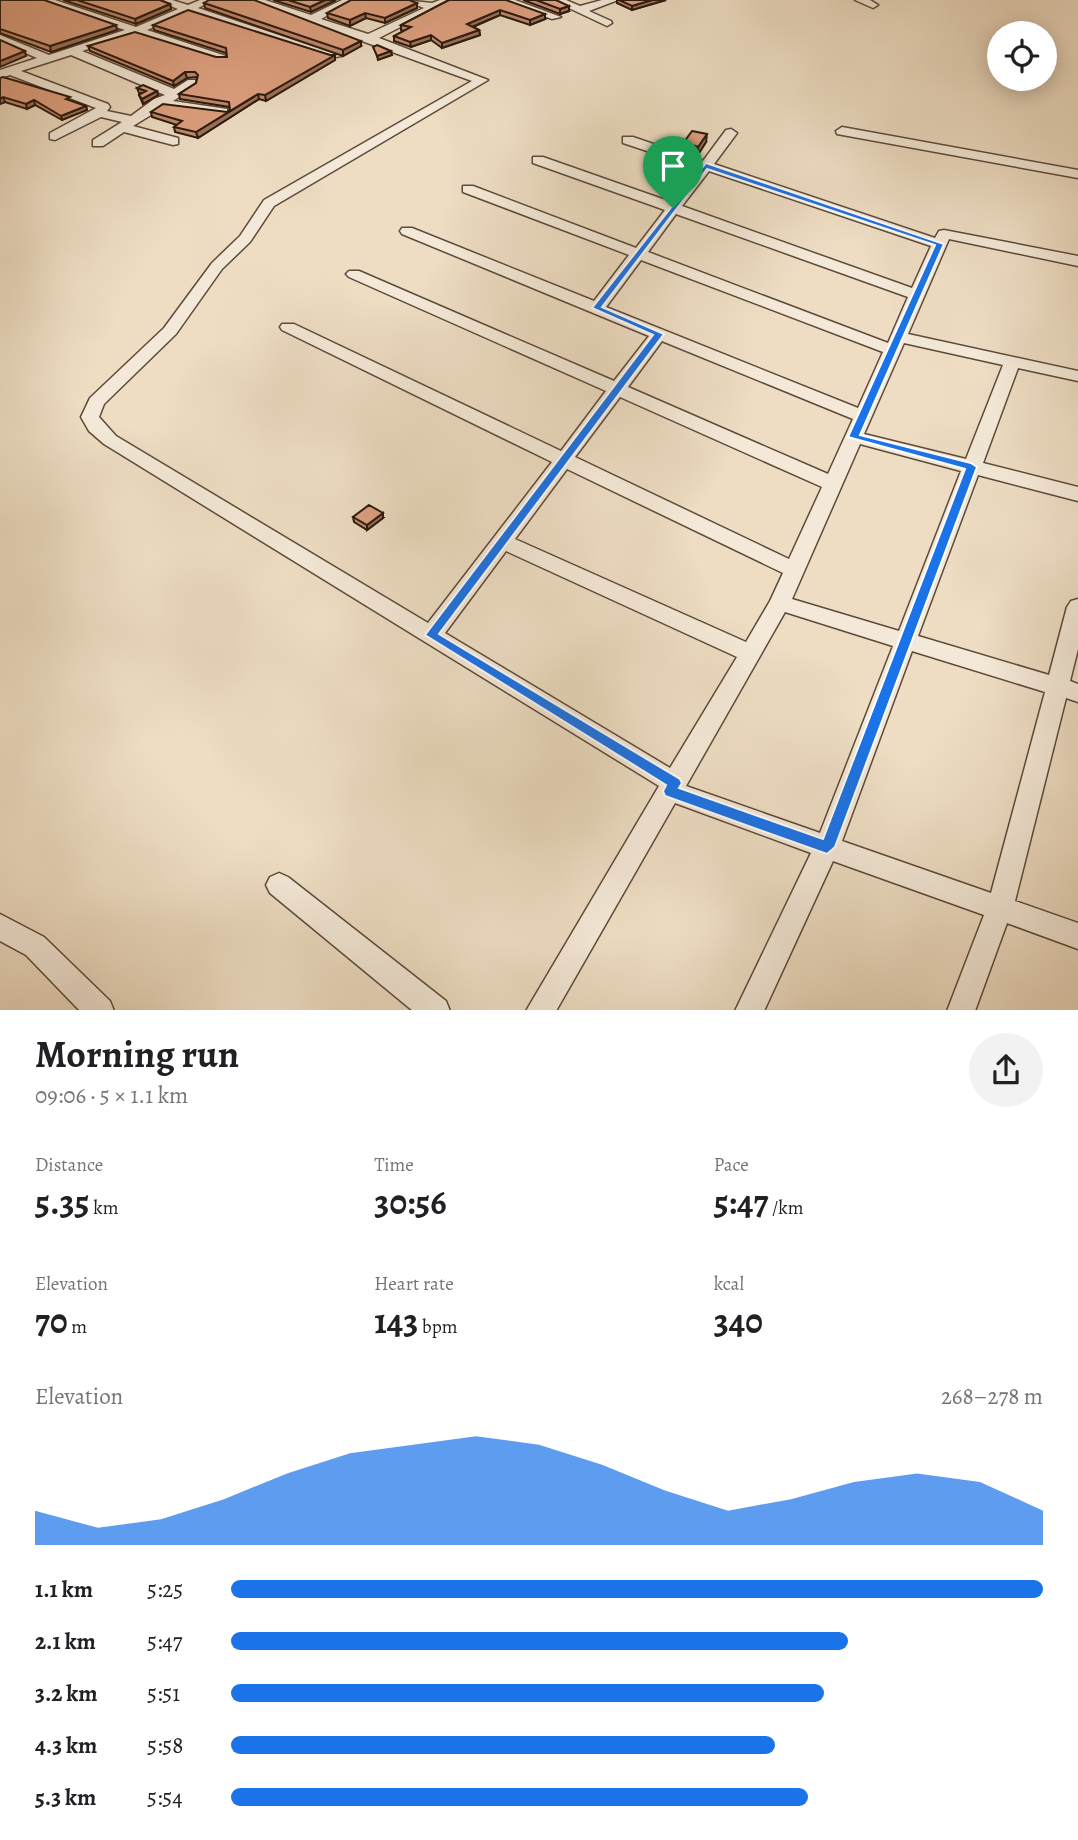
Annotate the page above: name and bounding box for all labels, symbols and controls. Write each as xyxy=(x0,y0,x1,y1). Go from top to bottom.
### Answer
map controls xyxy=(987,21,1057,91)
button: locate xyxy=(987,21,1057,91)
pin xyxy=(643,136,703,208)
icon: arrive xyxy=(654,147,692,185)
text: Morning run xyxy=(35,1028,239,1080)
button: share xyxy=(969,1033,1043,1107)
text: 09:06 · 5 × 1.1 km xyxy=(35,1080,188,1111)
text: Distance xyxy=(35,1152,103,1178)
text: Time xyxy=(374,1152,414,1178)
text: Pace xyxy=(714,1152,749,1178)
text: 5.35 xyxy=(35,1178,90,1226)
text: 30:56 xyxy=(374,1178,447,1226)
text: 5:47 xyxy=(714,1178,768,1226)
text: km xyxy=(90,1195,119,1221)
text: /km xyxy=(768,1195,804,1221)
text: Elevation xyxy=(35,1271,108,1297)
text: Heart rate xyxy=(374,1271,454,1297)
text: kcal xyxy=(714,1271,744,1297)
text: 70 xyxy=(35,1297,68,1345)
text: 143 xyxy=(374,1297,418,1345)
text: 340 xyxy=(714,1297,763,1345)
text: m xyxy=(68,1314,87,1340)
text: bpm xyxy=(418,1314,458,1340)
text: Elevation xyxy=(35,1381,123,1412)
text: 268–278 m xyxy=(941,1381,1043,1412)
text: 1.1 km xyxy=(35,1574,93,1605)
text: 5:25 xyxy=(147,1574,183,1605)
text: 2.1 km xyxy=(35,1626,96,1657)
text: 5:47 xyxy=(147,1626,182,1657)
text: 3.2 km xyxy=(35,1678,98,1709)
text: 5:51 xyxy=(147,1678,180,1709)
text: 4.3 km xyxy=(35,1730,97,1761)
text: 5:58 xyxy=(147,1730,183,1761)
text: 5.3 km xyxy=(35,1782,96,1813)
text: 5:54 xyxy=(147,1782,183,1813)

